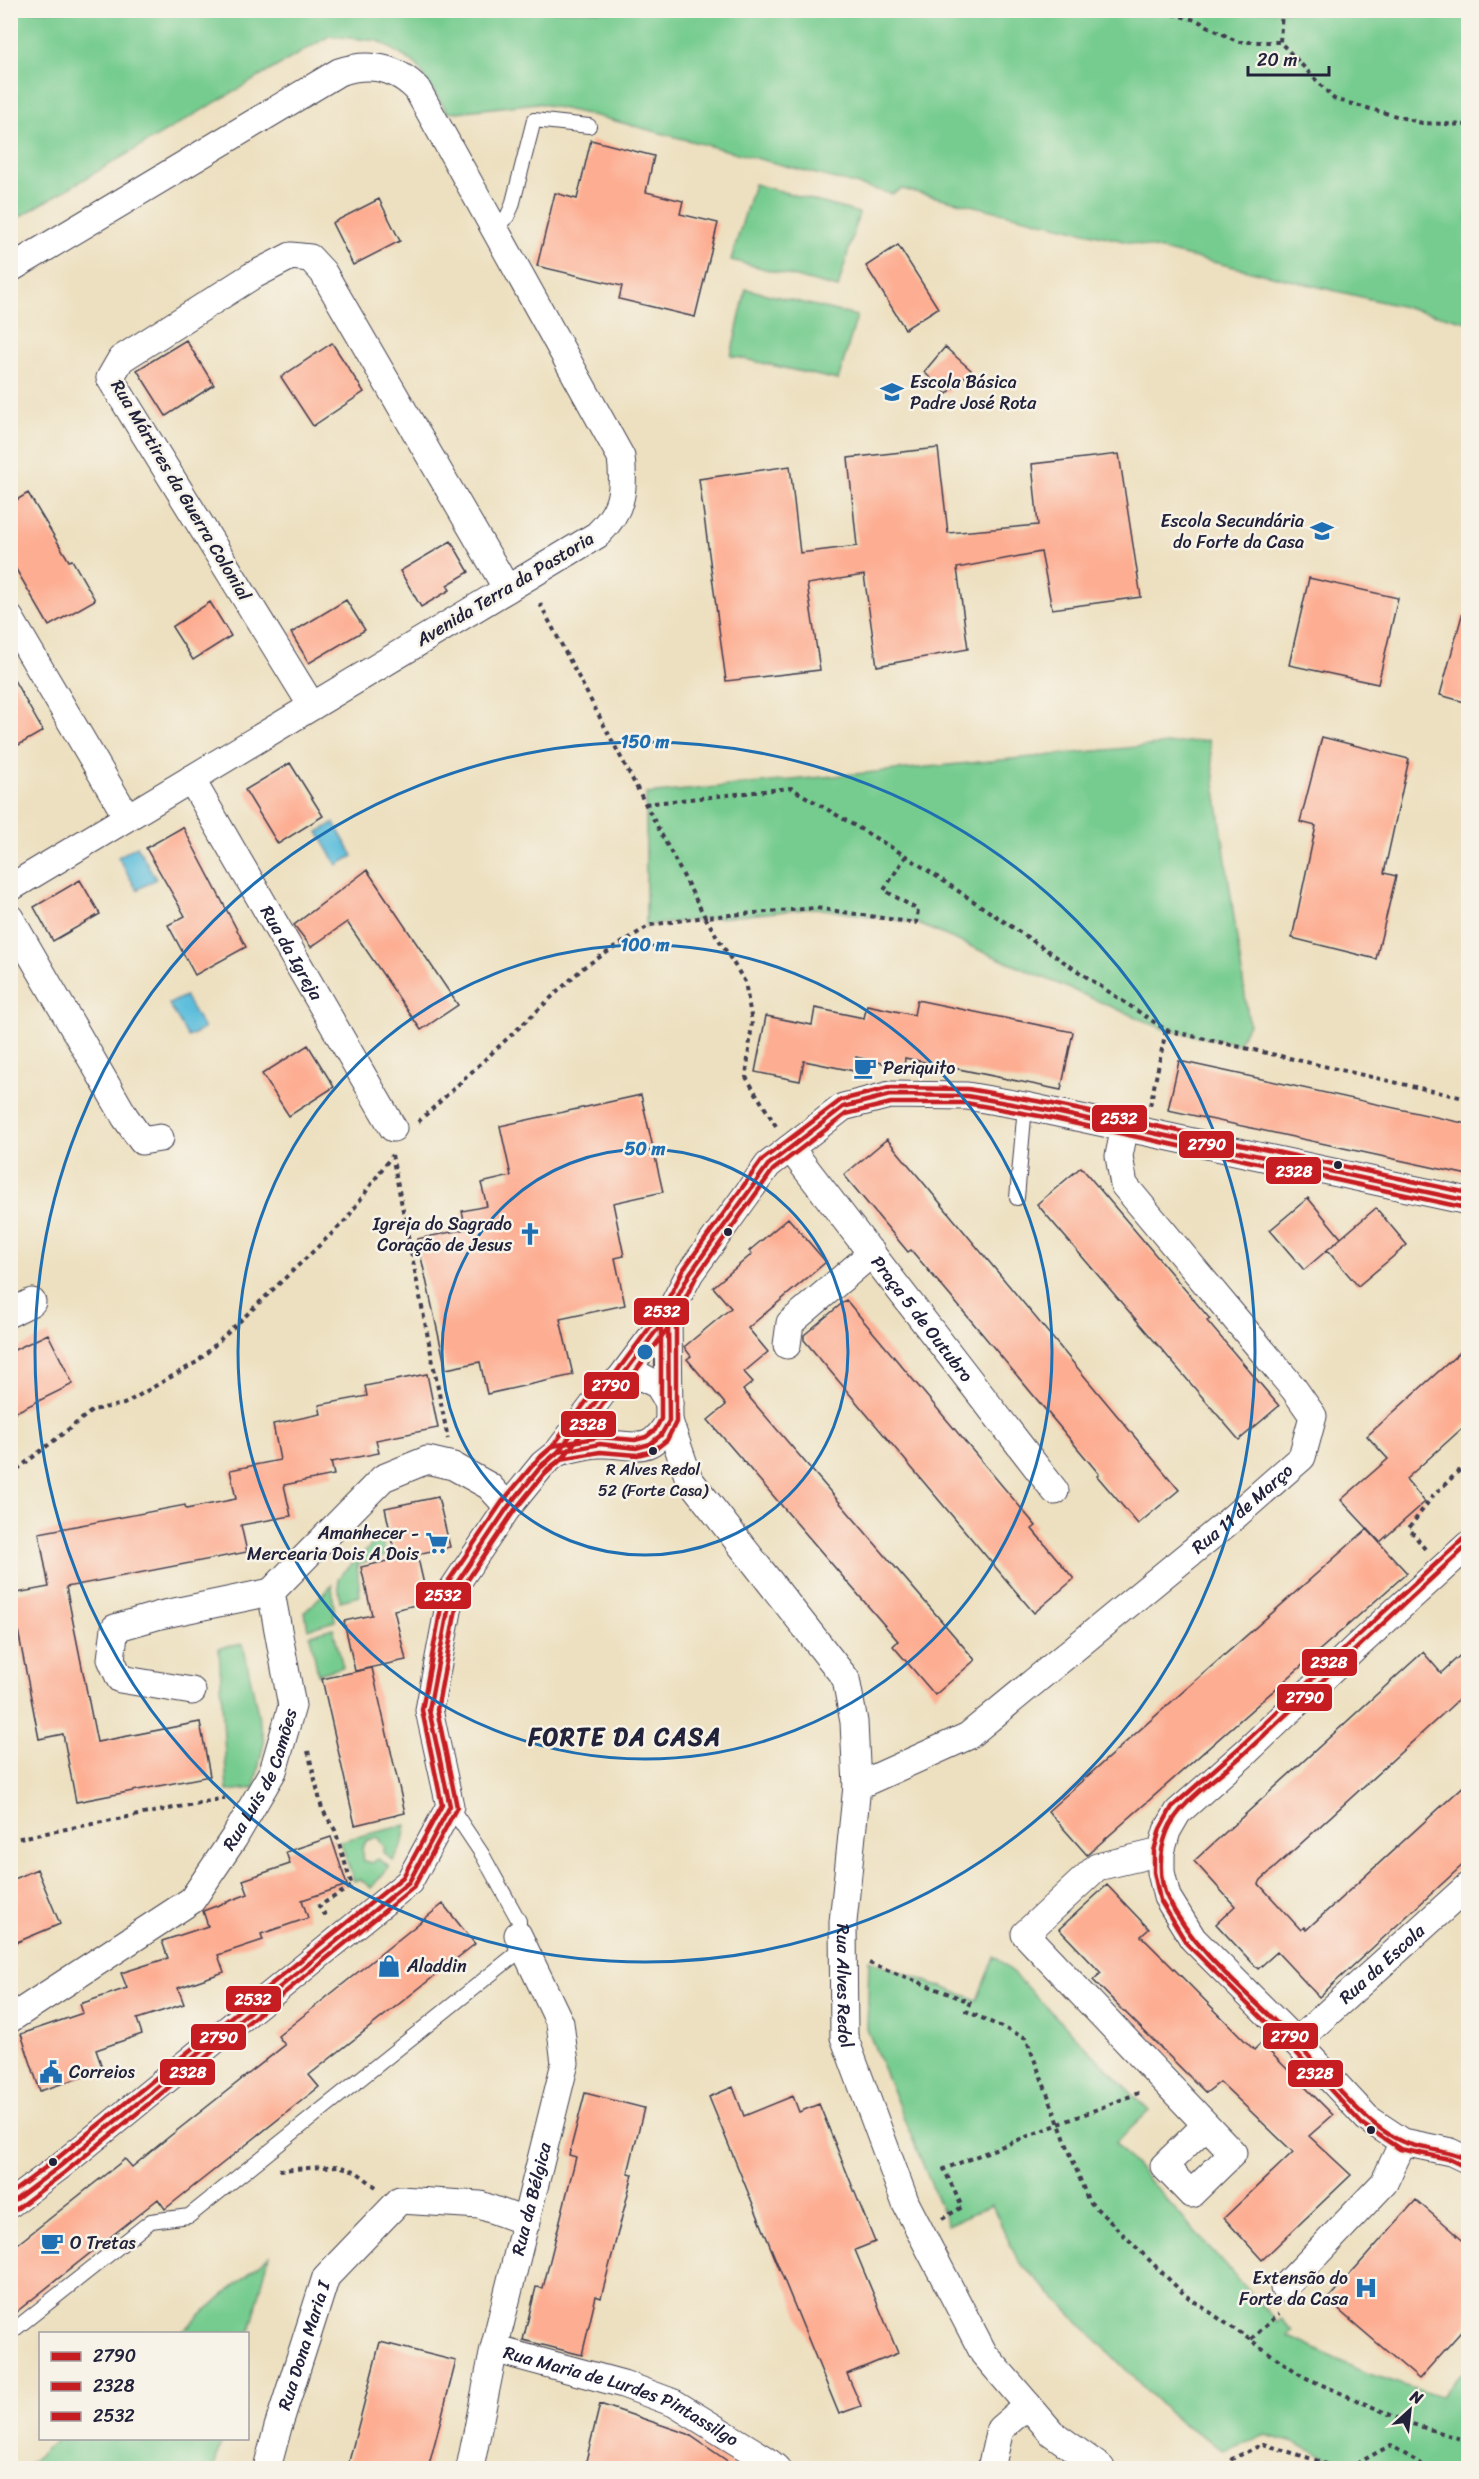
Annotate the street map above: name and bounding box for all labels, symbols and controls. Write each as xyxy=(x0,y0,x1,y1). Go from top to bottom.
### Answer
scale bar xyxy=(1248,39,1329,77)
text: 20 m xyxy=(1257,44,1297,76)
place label: Escola Básica Padre José Rota xyxy=(910,366,1037,419)
street label: Rua Mártires da Guerra Colonial xyxy=(102,373,260,608)
school or university icon: Escola Básica Padre José Rota xyxy=(879,379,905,405)
place label: Escola Secundária do Forte da Casa xyxy=(1161,505,1304,558)
school or university icon: Escola Secundária do Forte da Casa xyxy=(1309,518,1335,544)
street label: Avenida Terra da Pastoria xyxy=(409,523,600,656)
text: 150 m xyxy=(621,726,669,758)
street label: Rua da Igreja xyxy=(251,899,332,1007)
text: 100 m xyxy=(621,929,670,961)
place label: Periquito xyxy=(883,1052,955,1084)
cafe icon: Periquito xyxy=(852,1055,878,1081)
line badge: 2532 xyxy=(1091,1104,1148,1133)
text: 2532 xyxy=(1099,1104,1138,1133)
line badge: 2790 xyxy=(1178,1130,1235,1159)
text: 2790 xyxy=(1187,1130,1226,1159)
text: 50 m xyxy=(625,1133,666,1165)
line badge: 2328 xyxy=(1265,1156,1322,1185)
text: 2328 xyxy=(1275,1157,1313,1186)
unlabelled marker xyxy=(1332,1159,1344,1171)
place label: Igreja do Sagrado Coração de Jesus xyxy=(372,1208,513,1261)
church icon: Igreja do Sagrado Coração de Jesus xyxy=(517,1221,543,1247)
unlabelled marker xyxy=(722,1226,734,1238)
street label: Praça 5 de Outubro xyxy=(862,1248,982,1389)
line badge: 2532 xyxy=(633,1297,690,1326)
text: 2532 xyxy=(642,1297,681,1326)
centre of rings xyxy=(635,1342,655,1362)
line badge: 2790 xyxy=(583,1371,640,1400)
text: 2790 xyxy=(591,1371,630,1400)
line badge: 2328 xyxy=(560,1410,617,1438)
text: 2328 xyxy=(569,1410,607,1439)
marker: R Alves Redol 52 (Forte Casa) xyxy=(647,1445,659,1457)
place label: R Alves Redol 52 (Forte Casa) xyxy=(598,1455,709,1505)
street label: Rua 11 de Março xyxy=(1184,1455,1301,1562)
place label: Amanhecer - Mercearia Dois A Dois xyxy=(247,1517,420,1570)
supermarket icon: Amanhecer - Mercearia Dois A Dois xyxy=(424,1530,450,1556)
line badge: 2532 xyxy=(415,1581,472,1610)
text: 2532 xyxy=(423,1581,462,1610)
line badge: 2328 xyxy=(1301,1648,1358,1677)
text: 2328 xyxy=(1310,1648,1348,1677)
line badge: 2790 xyxy=(1276,1683,1333,1712)
text: 2790 xyxy=(1285,1683,1324,1712)
street label: Rua Luis de Camões xyxy=(214,1704,307,1857)
district label: FORTE DA CASA xyxy=(527,1716,722,1758)
street label: Rua da Escola xyxy=(1331,1915,1433,2012)
street label: Rua Alves Redol xyxy=(827,1924,863,2054)
place label: Aladdin xyxy=(406,1950,467,1982)
shop icon: Aladdin xyxy=(376,1953,402,1979)
line badge: 2532 xyxy=(225,1985,282,2013)
text: 2532 xyxy=(233,1985,272,2014)
line badge: 2790 xyxy=(1262,2022,1319,2050)
text: 2790 xyxy=(1270,2022,1309,2051)
line badge: 2790 xyxy=(190,2023,247,2051)
text: 2790 xyxy=(199,2023,238,2052)
place label: Correios xyxy=(69,2056,135,2088)
line badge: 2328 xyxy=(159,2058,216,2086)
text: 2328 xyxy=(169,2058,207,2087)
public building icon: Correios xyxy=(38,2059,64,2085)
line badge: 2328 xyxy=(1287,2059,1344,2088)
text: 2328 xyxy=(1296,2059,1334,2088)
unlabelled marker xyxy=(1365,2124,1377,2136)
street label: Rua da Bélgica xyxy=(502,2138,561,2259)
unlabelled marker xyxy=(47,2156,59,2168)
place label: O Tretas xyxy=(70,2227,136,2259)
cafe icon: O Tretas xyxy=(39,2230,65,2256)
place label: Extensão do Forte da Casa xyxy=(1239,2262,1349,2315)
street label: Rua Dona Maria I xyxy=(268,2275,340,2414)
hospital icon: Extensão do Forte da Casa xyxy=(1353,2275,1379,2301)
legend xyxy=(39,2332,249,2440)
street label: Rua Maria de Lurdes Pintassilgo xyxy=(500,2336,745,2455)
text: 2790 xyxy=(93,2340,136,2372)
text: 2328 xyxy=(93,2370,135,2402)
north arrow xyxy=(1380,2380,1440,2440)
text: N xyxy=(1404,2381,1429,2413)
text: 2532 xyxy=(93,2400,135,2432)

